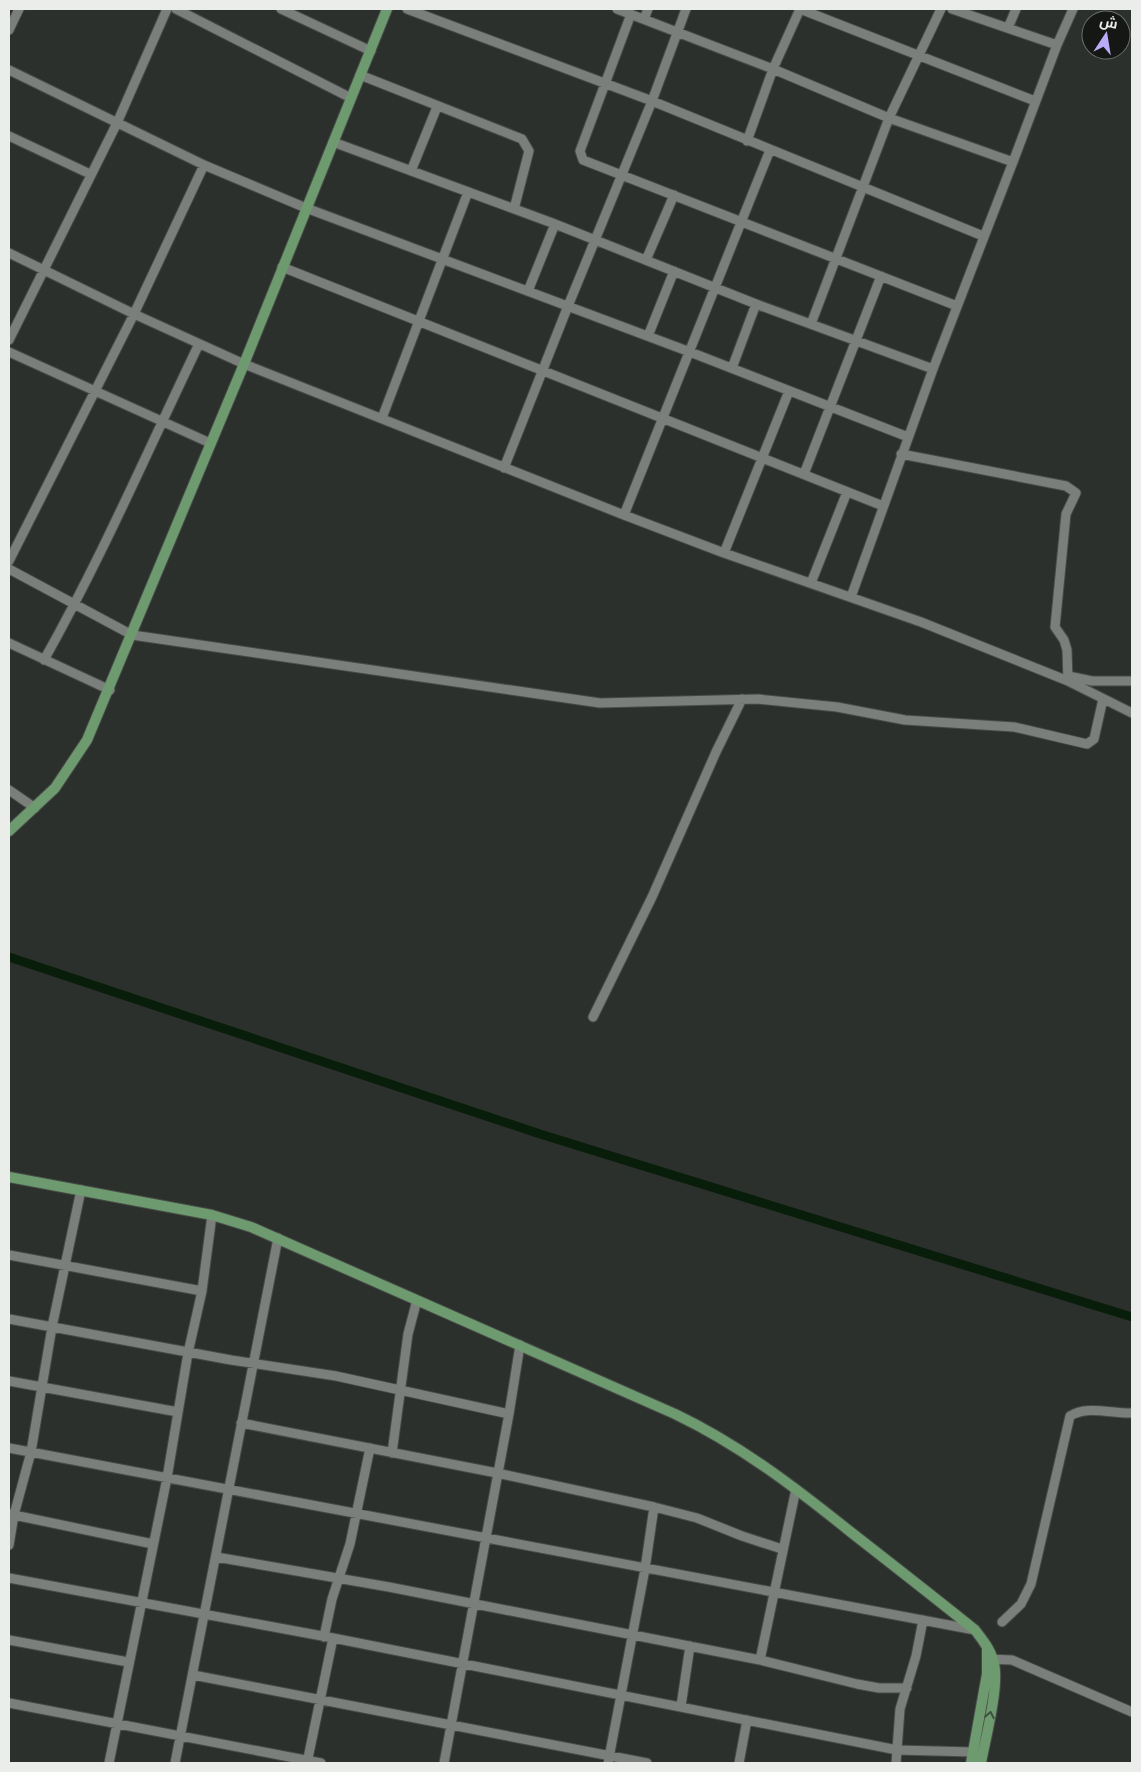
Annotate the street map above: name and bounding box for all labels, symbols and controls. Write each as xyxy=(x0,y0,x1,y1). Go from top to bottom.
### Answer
north arrow xyxy=(1081,10,1131,60)
text: ش xyxy=(1098,12,1119,33)
one-way arrow xyxy=(984,1711,994,1720)

